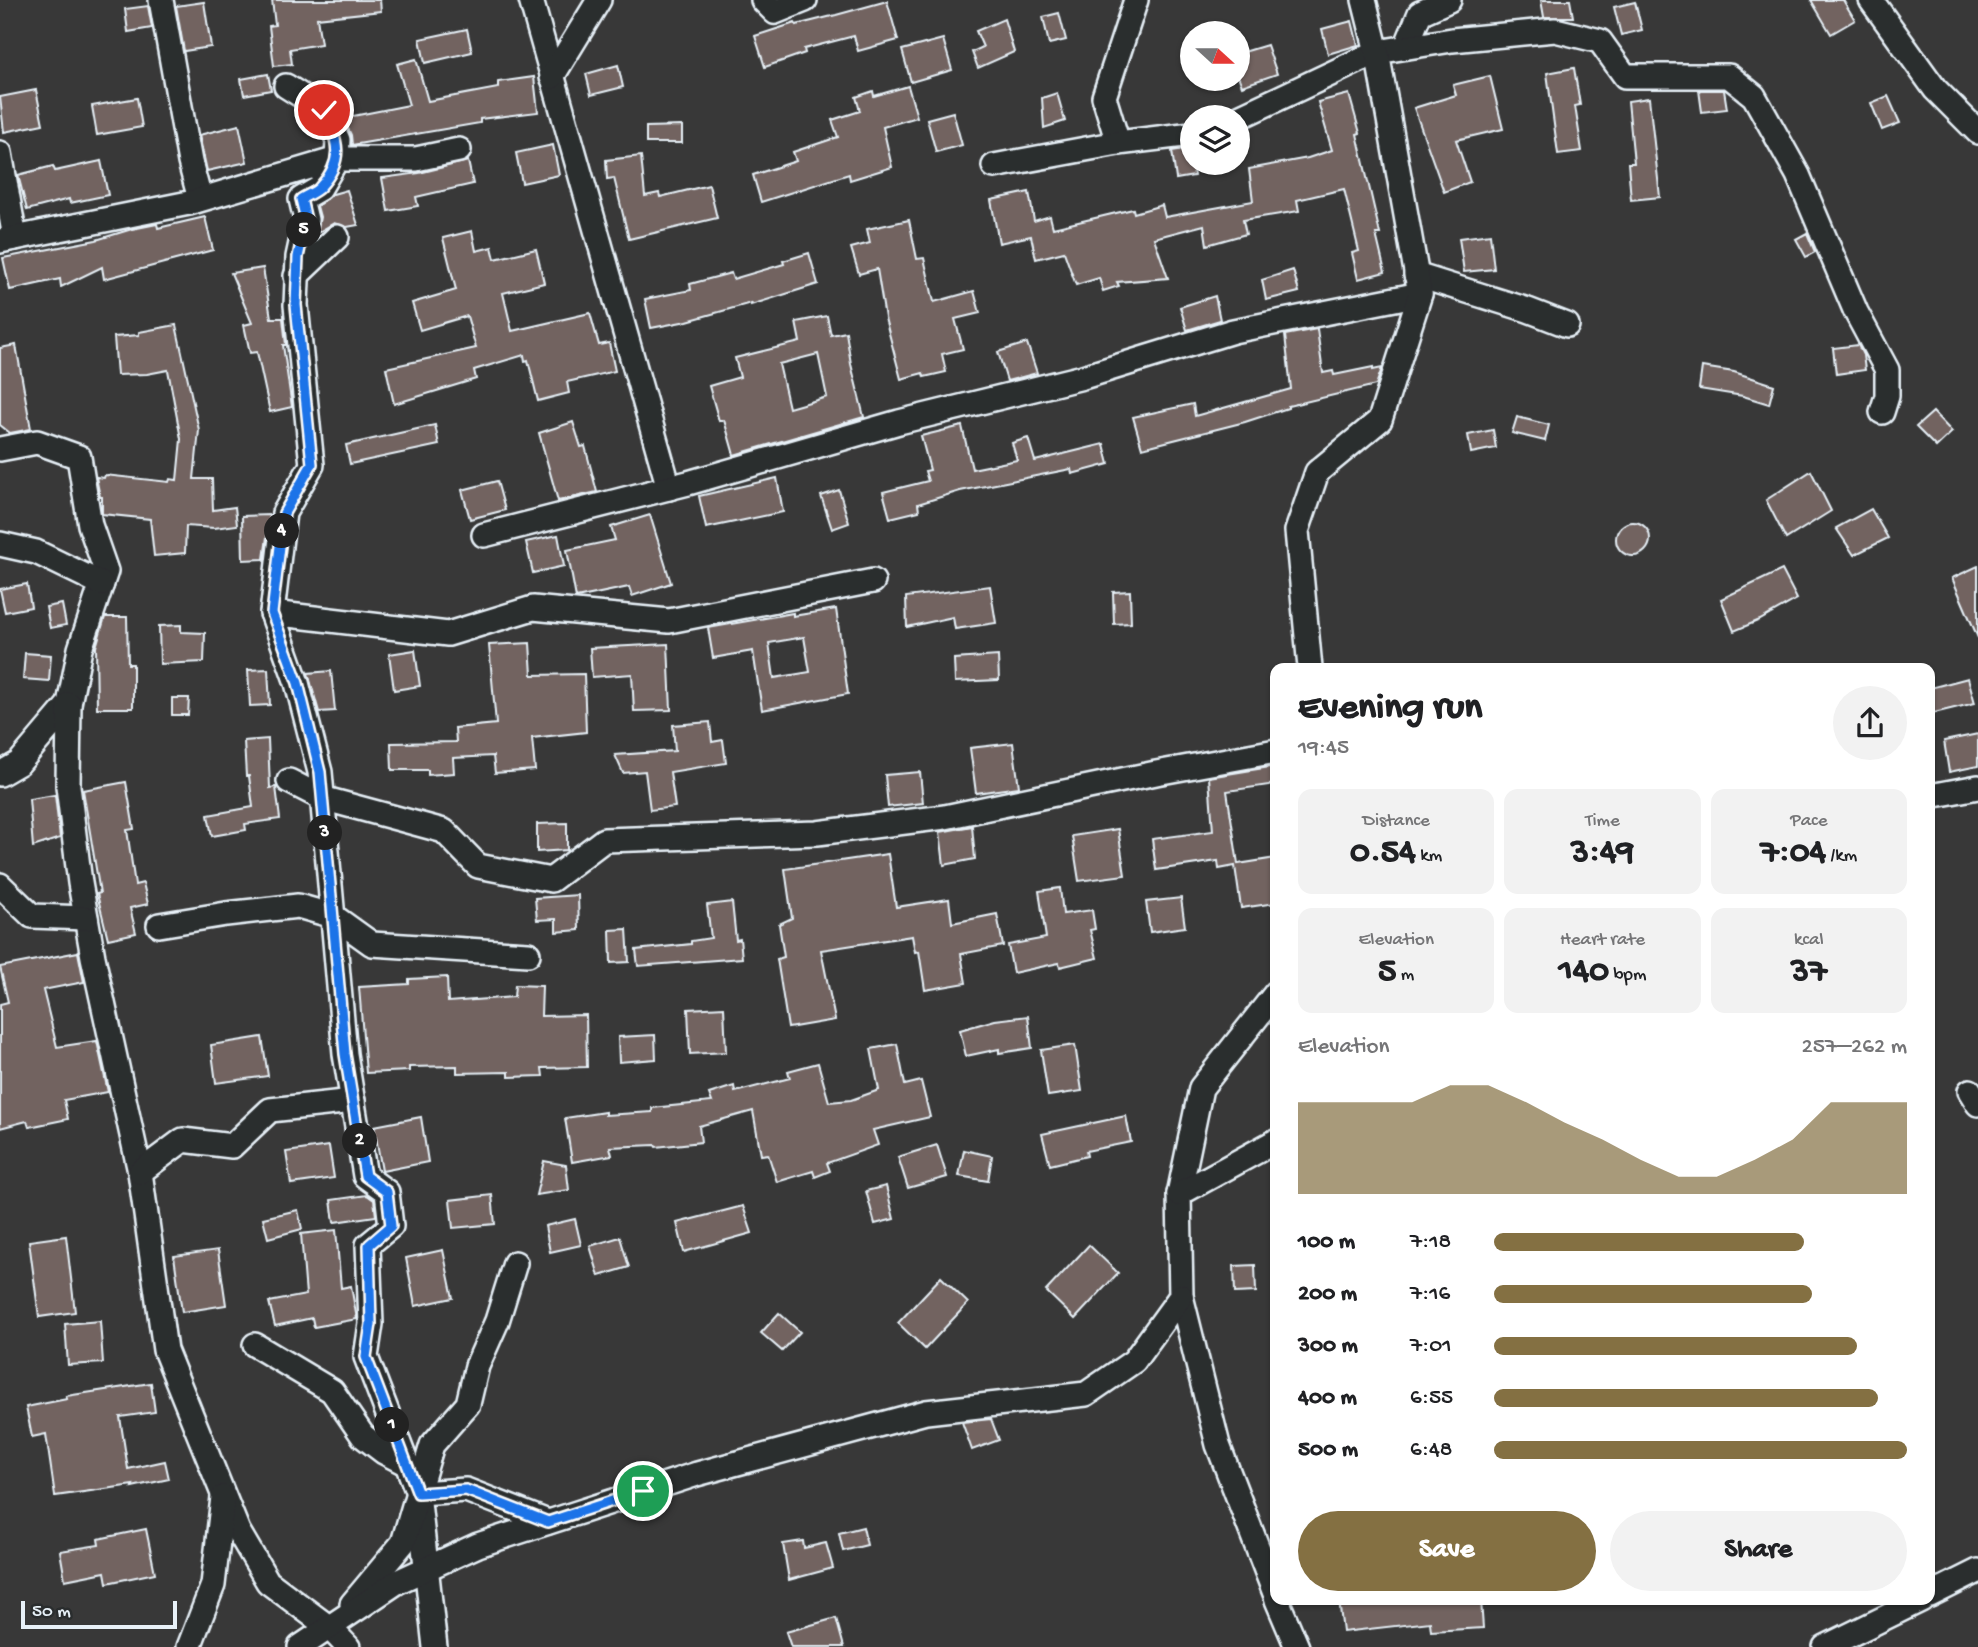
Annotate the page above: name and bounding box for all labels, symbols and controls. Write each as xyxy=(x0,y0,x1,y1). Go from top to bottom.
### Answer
north arrow xyxy=(1180,21,1250,91)
map controls xyxy=(1180,21,1250,175)
pin xyxy=(294,80,354,140)
icon: check xyxy=(305,91,343,129)
button: layers xyxy=(1180,105,1250,175)
pin: 5 xyxy=(286,212,322,247)
text: 5 xyxy=(299,218,309,241)
pin: 4 xyxy=(264,514,300,548)
text: 4 xyxy=(277,519,286,542)
button: share xyxy=(1833,686,1907,760)
text: Evening run xyxy=(1298,687,1482,731)
text: 19:45 xyxy=(1298,735,1349,762)
text: Distance xyxy=(1363,810,1430,833)
text: Time xyxy=(1585,810,1620,833)
text: Pace xyxy=(1790,810,1827,833)
pin: 3 xyxy=(308,816,342,850)
text: 3 xyxy=(320,821,329,844)
text: 0.54 xyxy=(1350,833,1416,874)
text: 3:49 xyxy=(1571,833,1634,874)
text: 7:04 xyxy=(1760,833,1826,874)
text: km xyxy=(1416,845,1442,868)
text: /km xyxy=(1826,845,1857,868)
text: Elevation xyxy=(1358,929,1434,952)
text: Heart rate xyxy=(1560,929,1645,952)
text: kcal xyxy=(1794,929,1824,952)
text: 5 xyxy=(1378,952,1396,993)
text: 140 xyxy=(1559,952,1609,993)
text: 37 xyxy=(1791,952,1827,993)
text: m xyxy=(1396,964,1414,987)
text: bpm xyxy=(1609,964,1646,987)
text: Elevation xyxy=(1298,1034,1389,1061)
text: 257–262 m xyxy=(1802,1034,1907,1061)
pin: 2 xyxy=(342,1124,378,1158)
text: 2 xyxy=(355,1129,364,1152)
text: 100 m xyxy=(1298,1229,1355,1256)
text: 7:18 xyxy=(1410,1229,1451,1256)
text: 200 m xyxy=(1298,1281,1357,1308)
text: 7:16 xyxy=(1410,1281,1450,1308)
text: 300 m xyxy=(1298,1333,1358,1360)
text: 7:01 xyxy=(1410,1333,1452,1360)
text: 400 m xyxy=(1298,1385,1357,1412)
text: 6:55 xyxy=(1410,1385,1453,1412)
pin: 1 xyxy=(374,1408,410,1442)
text: 1 xyxy=(388,1413,395,1436)
text: 500 m xyxy=(1298,1437,1358,1464)
text: 6:48 xyxy=(1410,1437,1452,1464)
pin xyxy=(613,1461,673,1521)
icon: arrive xyxy=(624,1472,662,1510)
button: Save xyxy=(1298,1511,1596,1591)
button: Share xyxy=(1610,1511,1907,1591)
scale bar xyxy=(21,1598,177,1630)
text: 50 m xyxy=(32,1601,71,1624)

